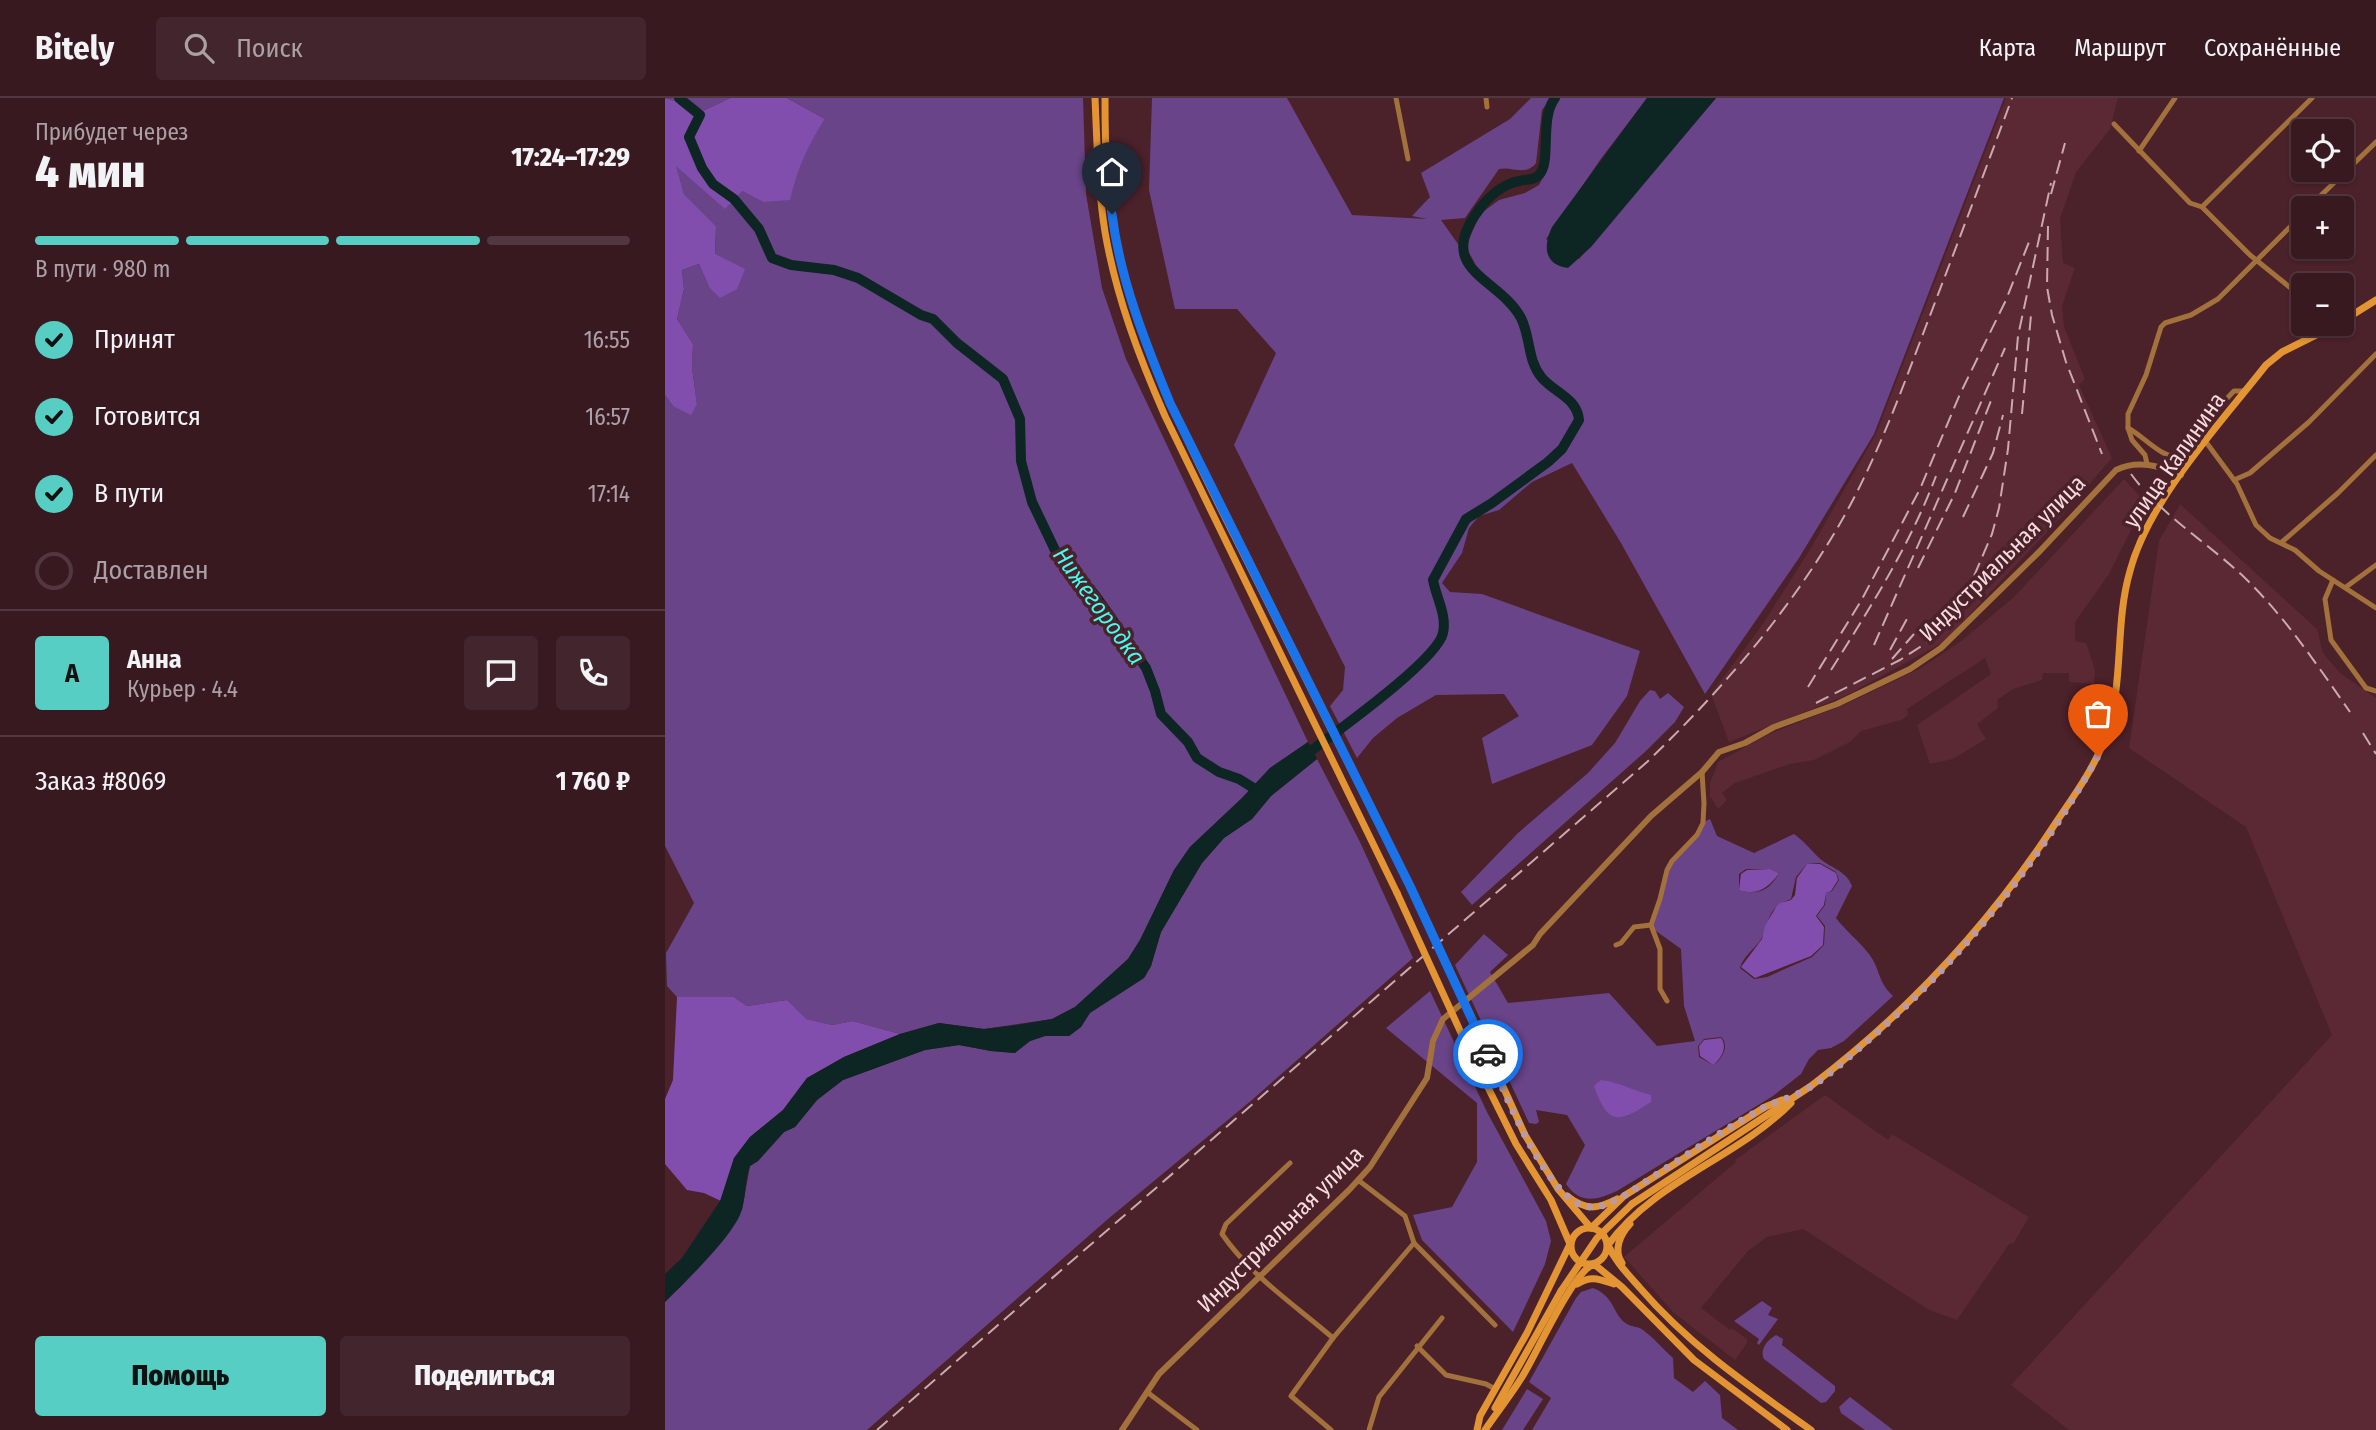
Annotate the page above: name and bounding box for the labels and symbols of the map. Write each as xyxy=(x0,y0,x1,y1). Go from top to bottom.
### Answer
pin xyxy=(1082,142,1142,214)
street label: улица Калинина xyxy=(2117,387,2231,533)
street label: Индустриальная улица xyxy=(1913,469,2091,647)
water label: Нижегородка xyxy=(1047,542,1151,670)
pin xyxy=(2068,684,2128,756)
courier xyxy=(1453,1019,1523,1089)
street label: Индустриальная улица xyxy=(1191,1140,1369,1318)

